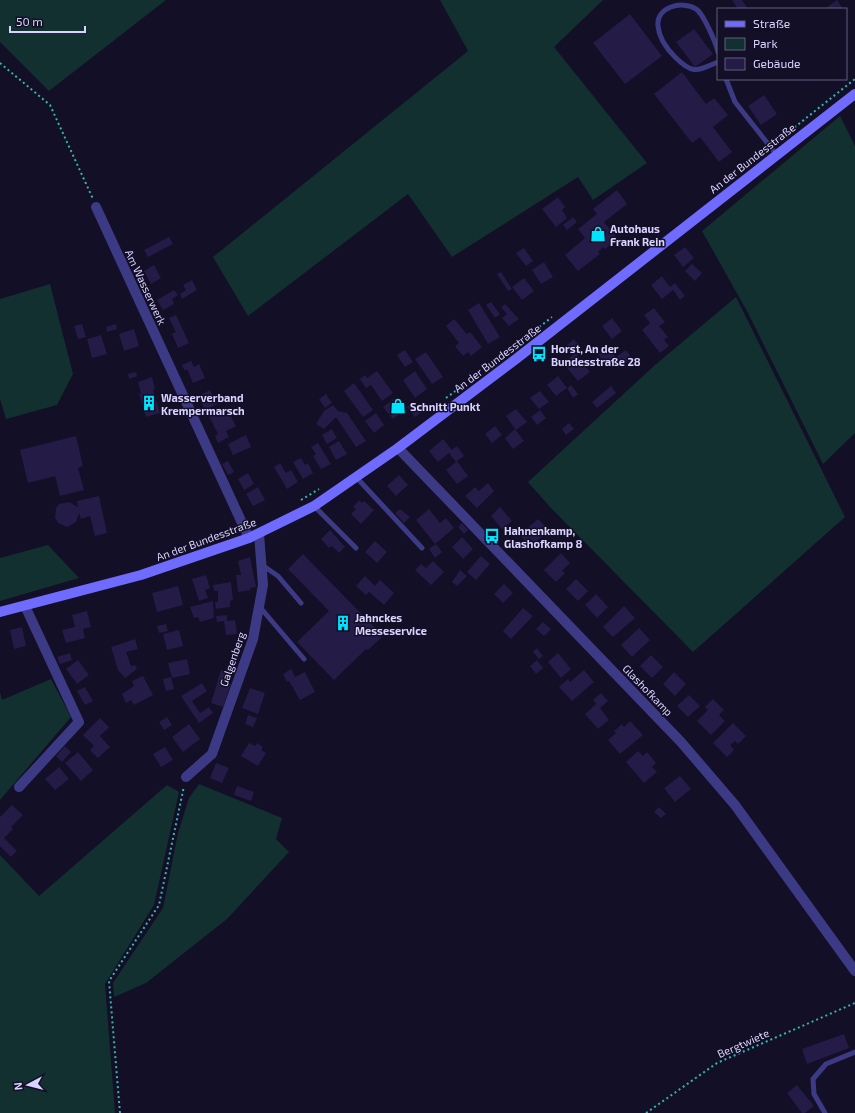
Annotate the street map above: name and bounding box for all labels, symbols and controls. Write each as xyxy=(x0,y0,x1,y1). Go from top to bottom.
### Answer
scale bar xyxy=(10,8,85,34)
legend xyxy=(717,8,847,80)
text: 50 m xyxy=(16,14,43,28)
text: Straße xyxy=(753,16,790,30)
text: Park xyxy=(753,36,778,50)
text: Gebäude xyxy=(753,56,801,70)
street label: An der Bundesstraße xyxy=(706,120,798,196)
place label: Autohaus Frank Rein xyxy=(610,222,665,248)
shop icon: Autohaus Frank Rein xyxy=(589,225,607,243)
street label: Am Wasserwerk xyxy=(123,247,169,327)
street label: An der Bundesstraße xyxy=(451,321,543,395)
place label: Horst, An der Bundesstraße 28 xyxy=(551,342,641,368)
bus stop icon: Horst, An der Bundesstraße 28 xyxy=(530,345,548,363)
place label: Wasserverband Krempermarsch xyxy=(161,391,245,417)
building icon: Wasserverband Krempermarsch xyxy=(140,394,158,412)
shop icon: Schnitt Punkt xyxy=(389,397,407,415)
place label: Schnitt Punkt xyxy=(410,400,481,413)
street label: An der Bundesstraße xyxy=(154,515,258,563)
place label: Hahnenkamp, Glashofkamp 8 xyxy=(504,524,582,550)
bus stop icon: Hahnenkamp, Glashofkamp 8 xyxy=(483,527,501,545)
place label: Jahnckes Messeservice xyxy=(355,611,427,637)
building icon: Jahnckes Messeservice xyxy=(334,614,352,632)
street label: Galgenberg xyxy=(217,630,247,688)
street label: Glashofkamp xyxy=(620,662,676,718)
street label: Bergtwiete xyxy=(715,1026,771,1060)
north arrow xyxy=(8,1065,48,1105)
text: N xyxy=(11,1081,25,1091)

